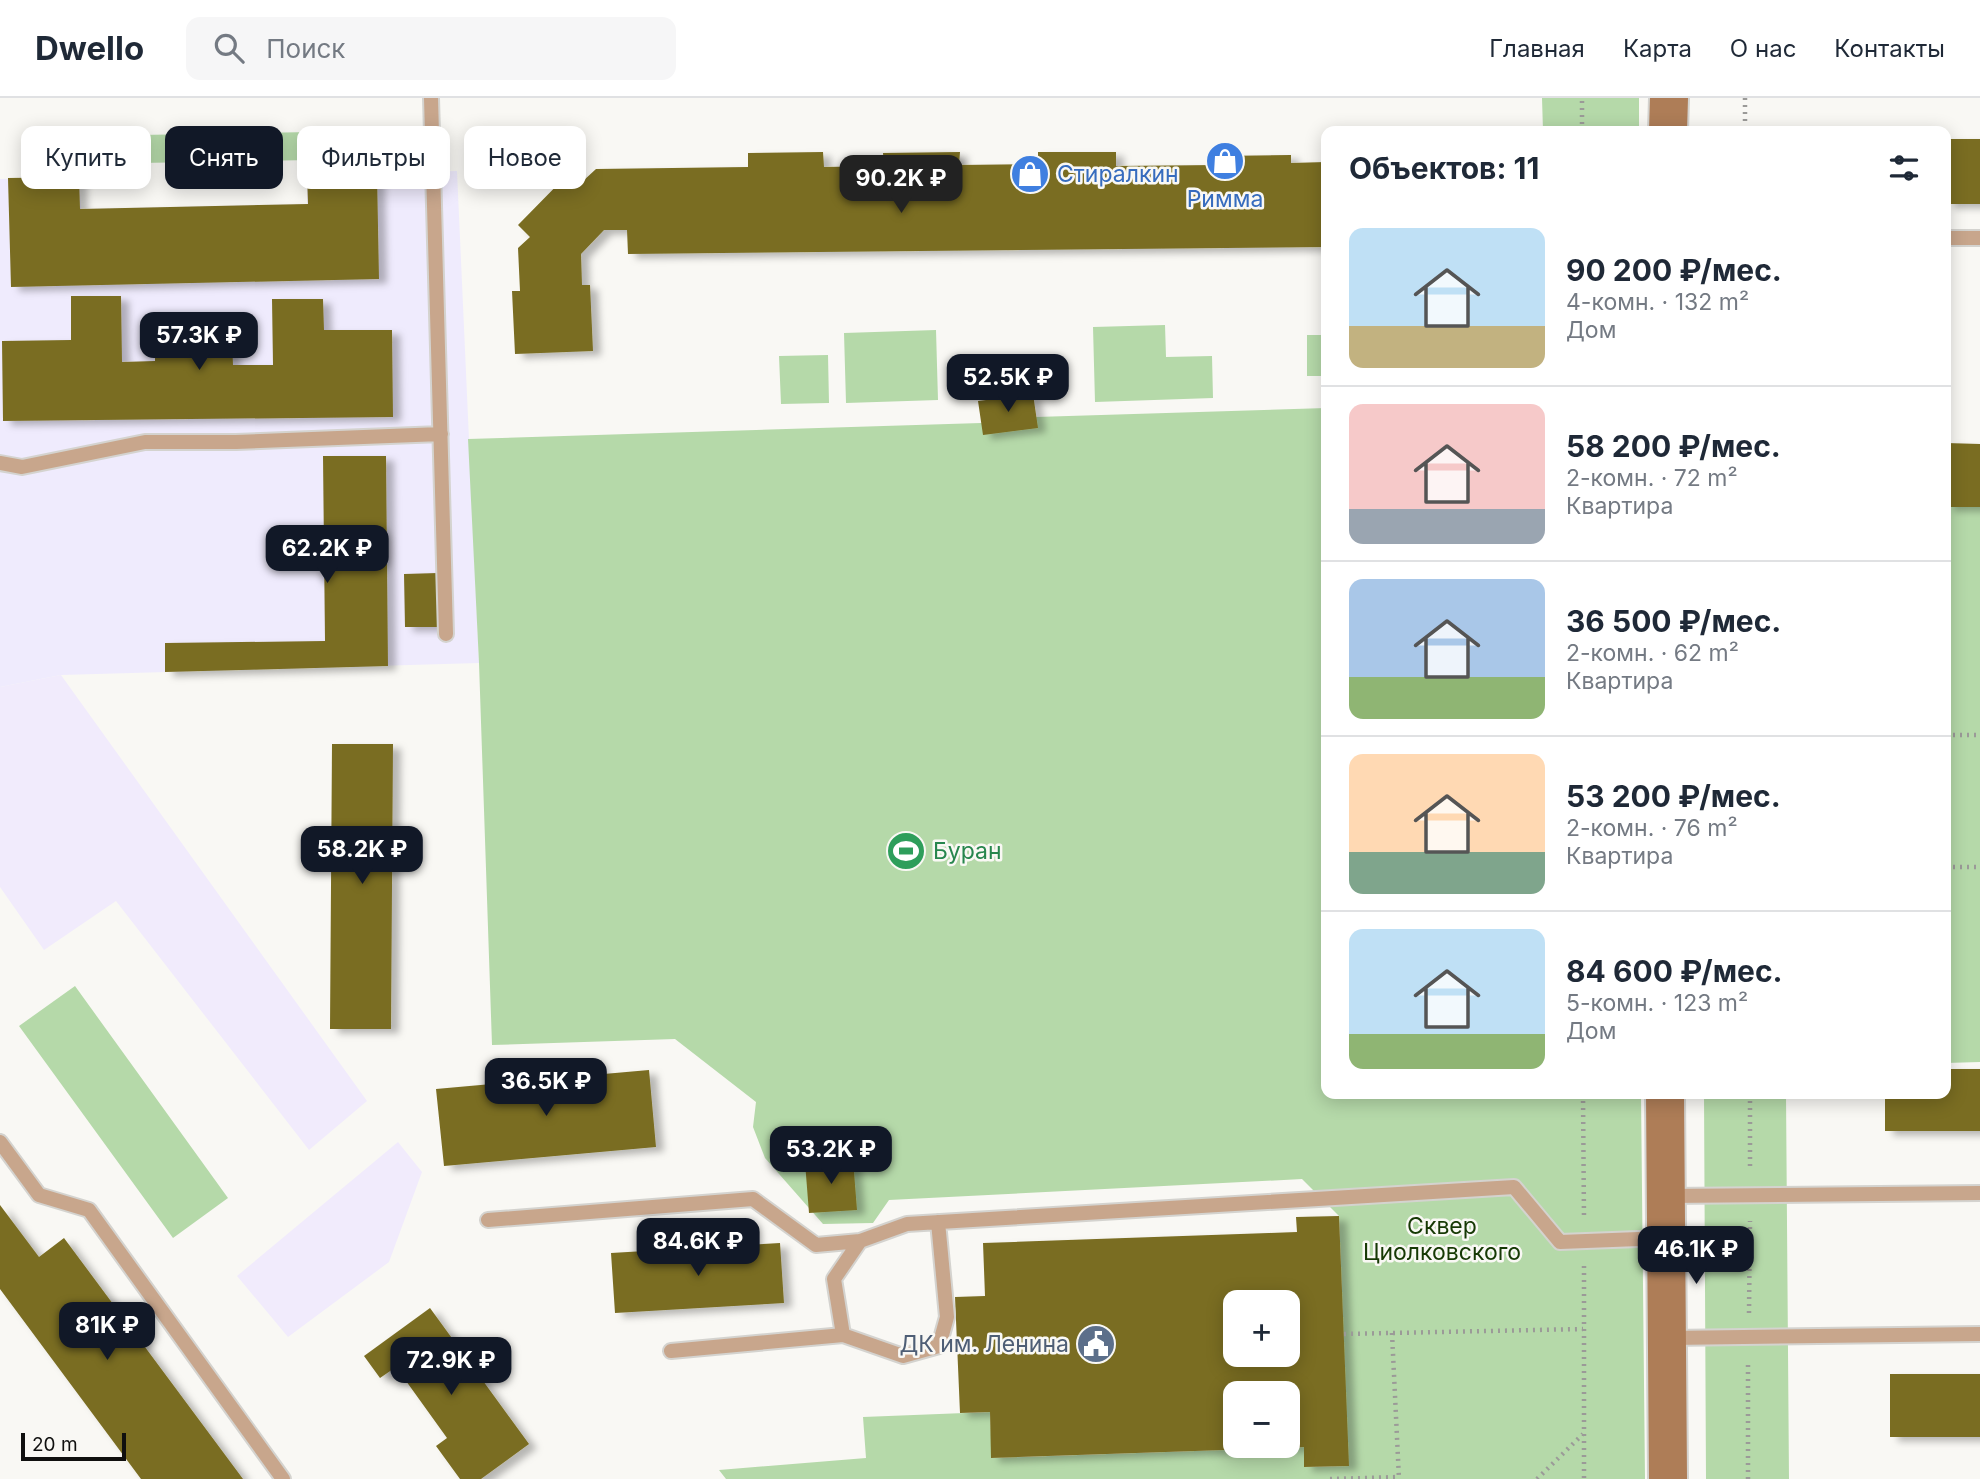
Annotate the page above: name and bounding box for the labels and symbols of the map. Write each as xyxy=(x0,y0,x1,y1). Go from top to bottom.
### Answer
shop icon: Римма xyxy=(1204,140,1246,182)
shop icon: Стиралкин xyxy=(1009,153,1051,195)
pin: 90.2K ₽ xyxy=(836,156,966,215)
place label: Стиралкин xyxy=(1057,160,1179,188)
place label: Римма xyxy=(1187,185,1263,213)
pin: 57.3K ₽ xyxy=(134,313,264,372)
pin: 52.5K ₽ xyxy=(943,354,1073,414)
pin: 62.2K ₽ xyxy=(262,526,392,585)
pin: 58.2K ₽ xyxy=(297,826,427,886)
sports icon: Буран xyxy=(885,830,927,872)
place label: Буран xyxy=(933,837,1002,865)
pin: 36.5K ₽ xyxy=(481,1058,611,1118)
pin: 53.2K ₽ xyxy=(766,1126,896,1186)
park label: Сквер Циолковского xyxy=(1363,1212,1521,1266)
pin: 84.6K ₽ xyxy=(633,1218,763,1278)
pin: 46.1K ₽ xyxy=(1631,1226,1761,1286)
pin: 81K ₽ xyxy=(58,1302,156,1362)
public building icon: ДК им. Ленина xyxy=(1075,1323,1117,1365)
place label: ДК им. Ленина xyxy=(899,1330,1069,1358)
pin: 72.9K ₽ xyxy=(386,1338,516,1397)
scale bar xyxy=(21,1430,126,1462)

